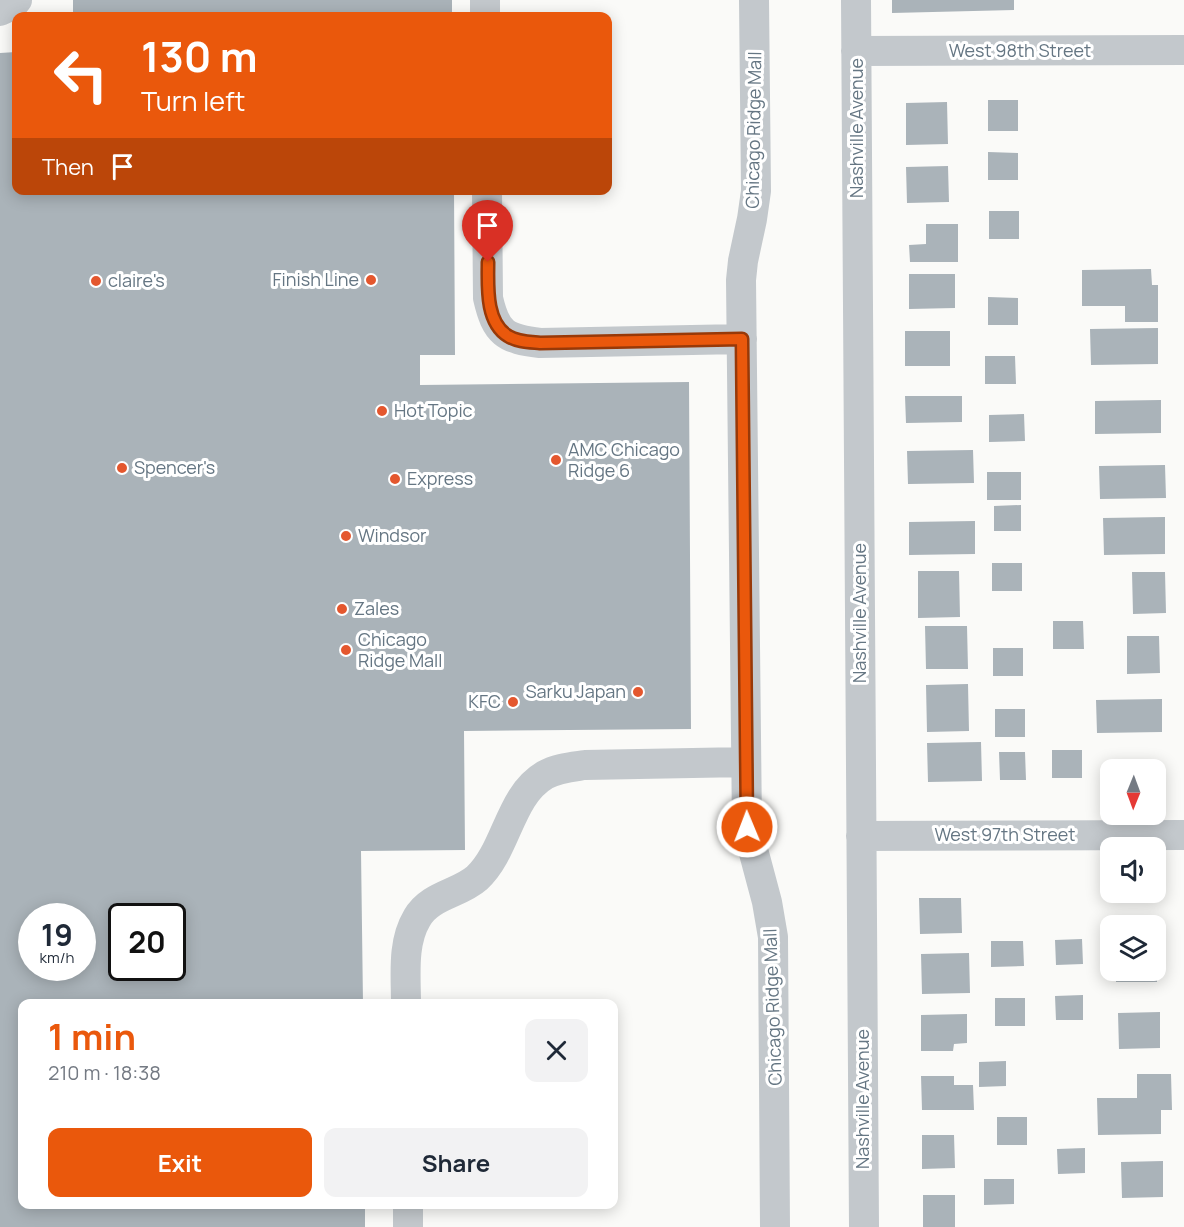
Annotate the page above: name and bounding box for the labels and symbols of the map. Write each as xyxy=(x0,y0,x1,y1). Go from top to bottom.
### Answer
street label: West 98th Street xyxy=(949,38,1091,62)
street label: Chicago Ridge Mall xyxy=(740,51,766,209)
street label: Nashville Avenue xyxy=(844,58,868,198)
pin xyxy=(462,200,513,262)
place label: Finish Line xyxy=(273,267,359,291)
place label: claire's xyxy=(108,268,165,292)
marker: Finish Line xyxy=(364,273,378,287)
marker: claire's xyxy=(89,274,103,288)
place label: Hot Topic xyxy=(394,398,473,422)
marker: Hot Topic xyxy=(375,404,389,418)
place label: AMC Chicago Ridge 6 xyxy=(568,437,680,482)
marker: AMC Chicago Ridge 6 xyxy=(549,453,563,467)
place label: Spencer's xyxy=(134,455,215,479)
marker: Spencer's xyxy=(115,461,129,475)
place label: Express xyxy=(407,466,473,490)
marker: Express xyxy=(388,472,402,486)
place label: Windsor xyxy=(358,523,427,547)
marker: Windsor xyxy=(339,529,353,543)
street label: Nashville Avenue xyxy=(847,543,871,683)
place label: Zales xyxy=(354,596,399,620)
marker: Zales xyxy=(335,602,349,616)
place label: Chicago Ridge Mall xyxy=(358,627,443,672)
marker: Chicago Ridge Mall xyxy=(339,643,353,657)
place label: Sarku Japan xyxy=(526,679,626,703)
marker: Sarku Japan xyxy=(631,685,645,699)
place label: KFC xyxy=(468,689,501,713)
marker: KFC xyxy=(506,695,520,709)
north arrow xyxy=(1100,759,1166,825)
position arrow xyxy=(715,795,779,859)
street label: West 97th Street xyxy=(935,822,1075,846)
speed limit sign: 20 xyxy=(108,903,186,981)
street label: Chicago Ridge Mall xyxy=(757,928,787,1086)
street label: Nashville Avenue xyxy=(850,1029,874,1169)

